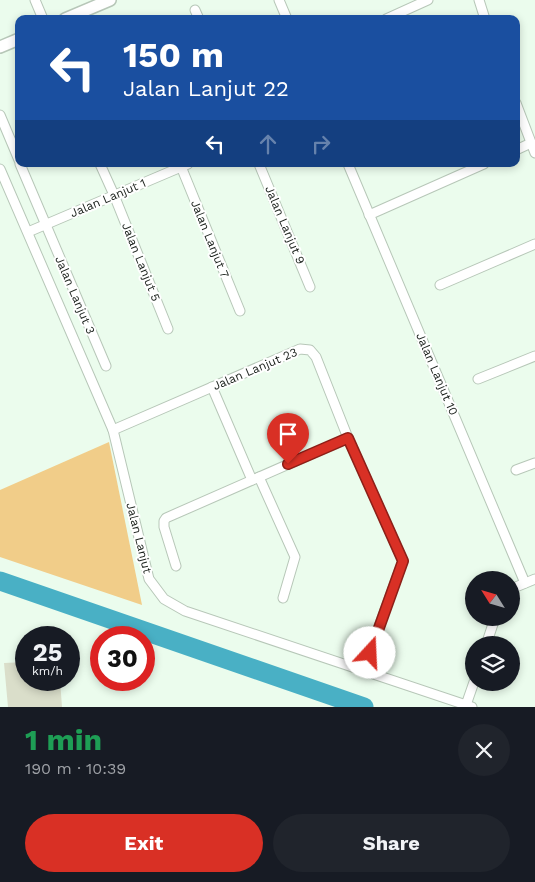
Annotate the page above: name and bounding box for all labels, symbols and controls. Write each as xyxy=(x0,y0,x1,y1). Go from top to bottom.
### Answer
text: 150 m xyxy=(123,34,224,76)
icon: left xyxy=(40,35,105,100)
text: Jalan Lanjut 22 xyxy=(123,76,289,101)
icon: left xyxy=(201,130,229,158)
icon: ahead xyxy=(254,130,282,158)
icon: right xyxy=(307,130,335,158)
street label: Jalan Lanjut 1 xyxy=(68,176,148,220)
street label: Jalan Lanjut 9 xyxy=(262,184,308,266)
street label: Jalan Lanjut 7 xyxy=(188,198,232,280)
street label: Jalan Lanjut 5 xyxy=(119,221,163,303)
street label: Jalan Lanjut 3 xyxy=(52,254,98,336)
street label: Jalan Lanjut 10 xyxy=(413,331,461,417)
street label: Jalan Lanjut 23 xyxy=(211,345,299,393)
pin xyxy=(267,413,309,464)
icon: arrive xyxy=(274,420,302,448)
street label: Jalan Lanjut xyxy=(123,501,155,575)
north arrow xyxy=(465,571,520,626)
map controls xyxy=(465,571,520,691)
speed limit sign: 30 xyxy=(90,626,155,691)
position arrow xyxy=(343,626,395,678)
button: layers xyxy=(465,636,520,691)
text: 25 xyxy=(33,638,62,667)
text: km/h xyxy=(32,664,63,678)
text: 1 min xyxy=(25,722,102,757)
button: close xyxy=(458,724,510,776)
text: 190 m · 10:39 xyxy=(25,759,126,778)
button: Exit xyxy=(25,814,263,872)
button: Share xyxy=(273,814,510,872)

